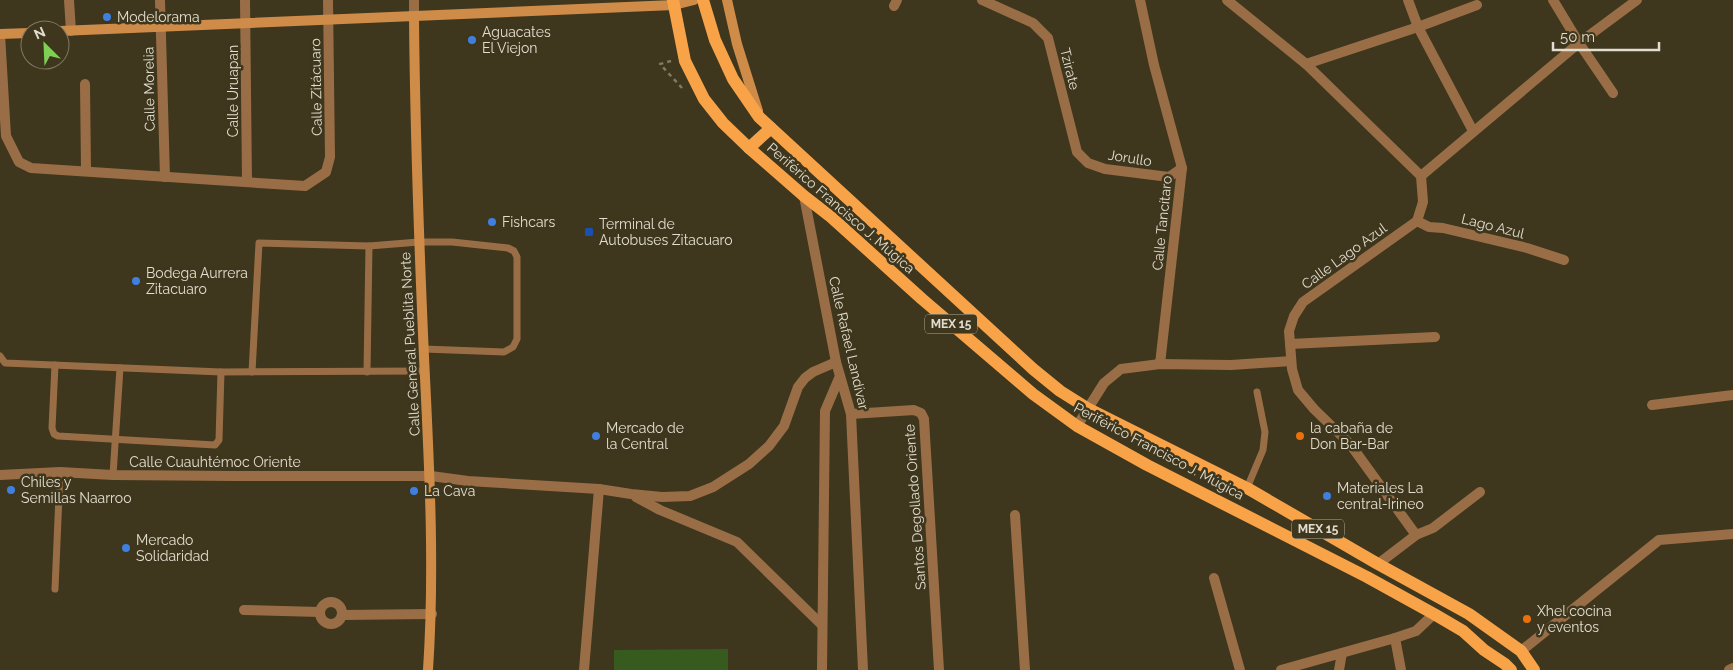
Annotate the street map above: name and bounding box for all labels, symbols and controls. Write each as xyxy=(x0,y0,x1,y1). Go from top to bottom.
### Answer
place label: Modelorama xyxy=(117,9,200,25)
marker: Modelorama xyxy=(101,11,113,23)
north arrow xyxy=(20,20,70,70)
scale bar xyxy=(1553,20,1659,52)
text: N xyxy=(32,24,48,43)
place label: Aguacates El Viejon xyxy=(482,24,551,56)
text: 50 m xyxy=(1560,28,1595,46)
marker: Aguacates El Viejon xyxy=(466,34,478,46)
street label: Calle Zitácuaro xyxy=(307,38,325,136)
street label: Calle Uruapan xyxy=(225,45,241,137)
street label: Tzirate xyxy=(1057,46,1083,92)
street label: Calle Morelia xyxy=(140,47,158,131)
street label: Periférico Francisco J. Múgica xyxy=(764,140,918,276)
street label: Jorullo xyxy=(1107,147,1153,169)
street label: Calle Tancítaro xyxy=(1149,175,1175,271)
street label: Lago Azul xyxy=(1460,210,1526,242)
place label: Fishcars xyxy=(502,214,555,230)
marker: Fishcars xyxy=(486,216,498,228)
place label: Terminal de Autobuses Zitacuaro xyxy=(599,216,733,248)
street label: Calle Lago Azul xyxy=(1298,220,1390,292)
marker: Terminal de Autobuses Zitacuaro xyxy=(583,226,595,238)
street label: Calle General Pueblita Norte xyxy=(397,252,423,436)
place label: Bodega Aurrera Zitacuaro xyxy=(146,265,248,297)
marker: Bodega Aurrera Zitacuaro xyxy=(130,275,142,287)
street label: Calle Rafael Landívar xyxy=(826,275,872,411)
road number: MEX 15 xyxy=(925,314,977,334)
street label: Periférico Francisco J. Múgica xyxy=(1071,399,1247,503)
place label: Mercado de la Central xyxy=(606,420,684,452)
place label: la cabaña de Don Bar-Bar xyxy=(1310,420,1393,452)
street label: Santos Degollado Oriente xyxy=(901,424,929,590)
marker: Mercado de la Central xyxy=(590,430,602,442)
marker: la cabaña de Don Bar-Bar xyxy=(1294,430,1306,442)
street label: Calle Cuauhtémoc Oriente xyxy=(129,454,301,470)
place label: Chiles y Semillas Naarroo xyxy=(21,474,131,506)
place label: Materiales La central-Irineo xyxy=(1337,480,1424,512)
place label: La Cava xyxy=(424,483,475,499)
marker: Chiles y Semillas Naarroo xyxy=(5,484,17,496)
marker: La Cava xyxy=(408,485,420,497)
marker: Materiales La central-Irineo xyxy=(1321,490,1333,502)
road number: MEX 15 xyxy=(1292,520,1344,538)
place label: Mercado Solidaridad xyxy=(136,532,209,564)
marker: Mercado Solidaridad xyxy=(120,542,132,554)
place label: Xhel cocina y eventos xyxy=(1537,603,1612,635)
marker: Xhel cocina y eventos xyxy=(1521,613,1533,625)

